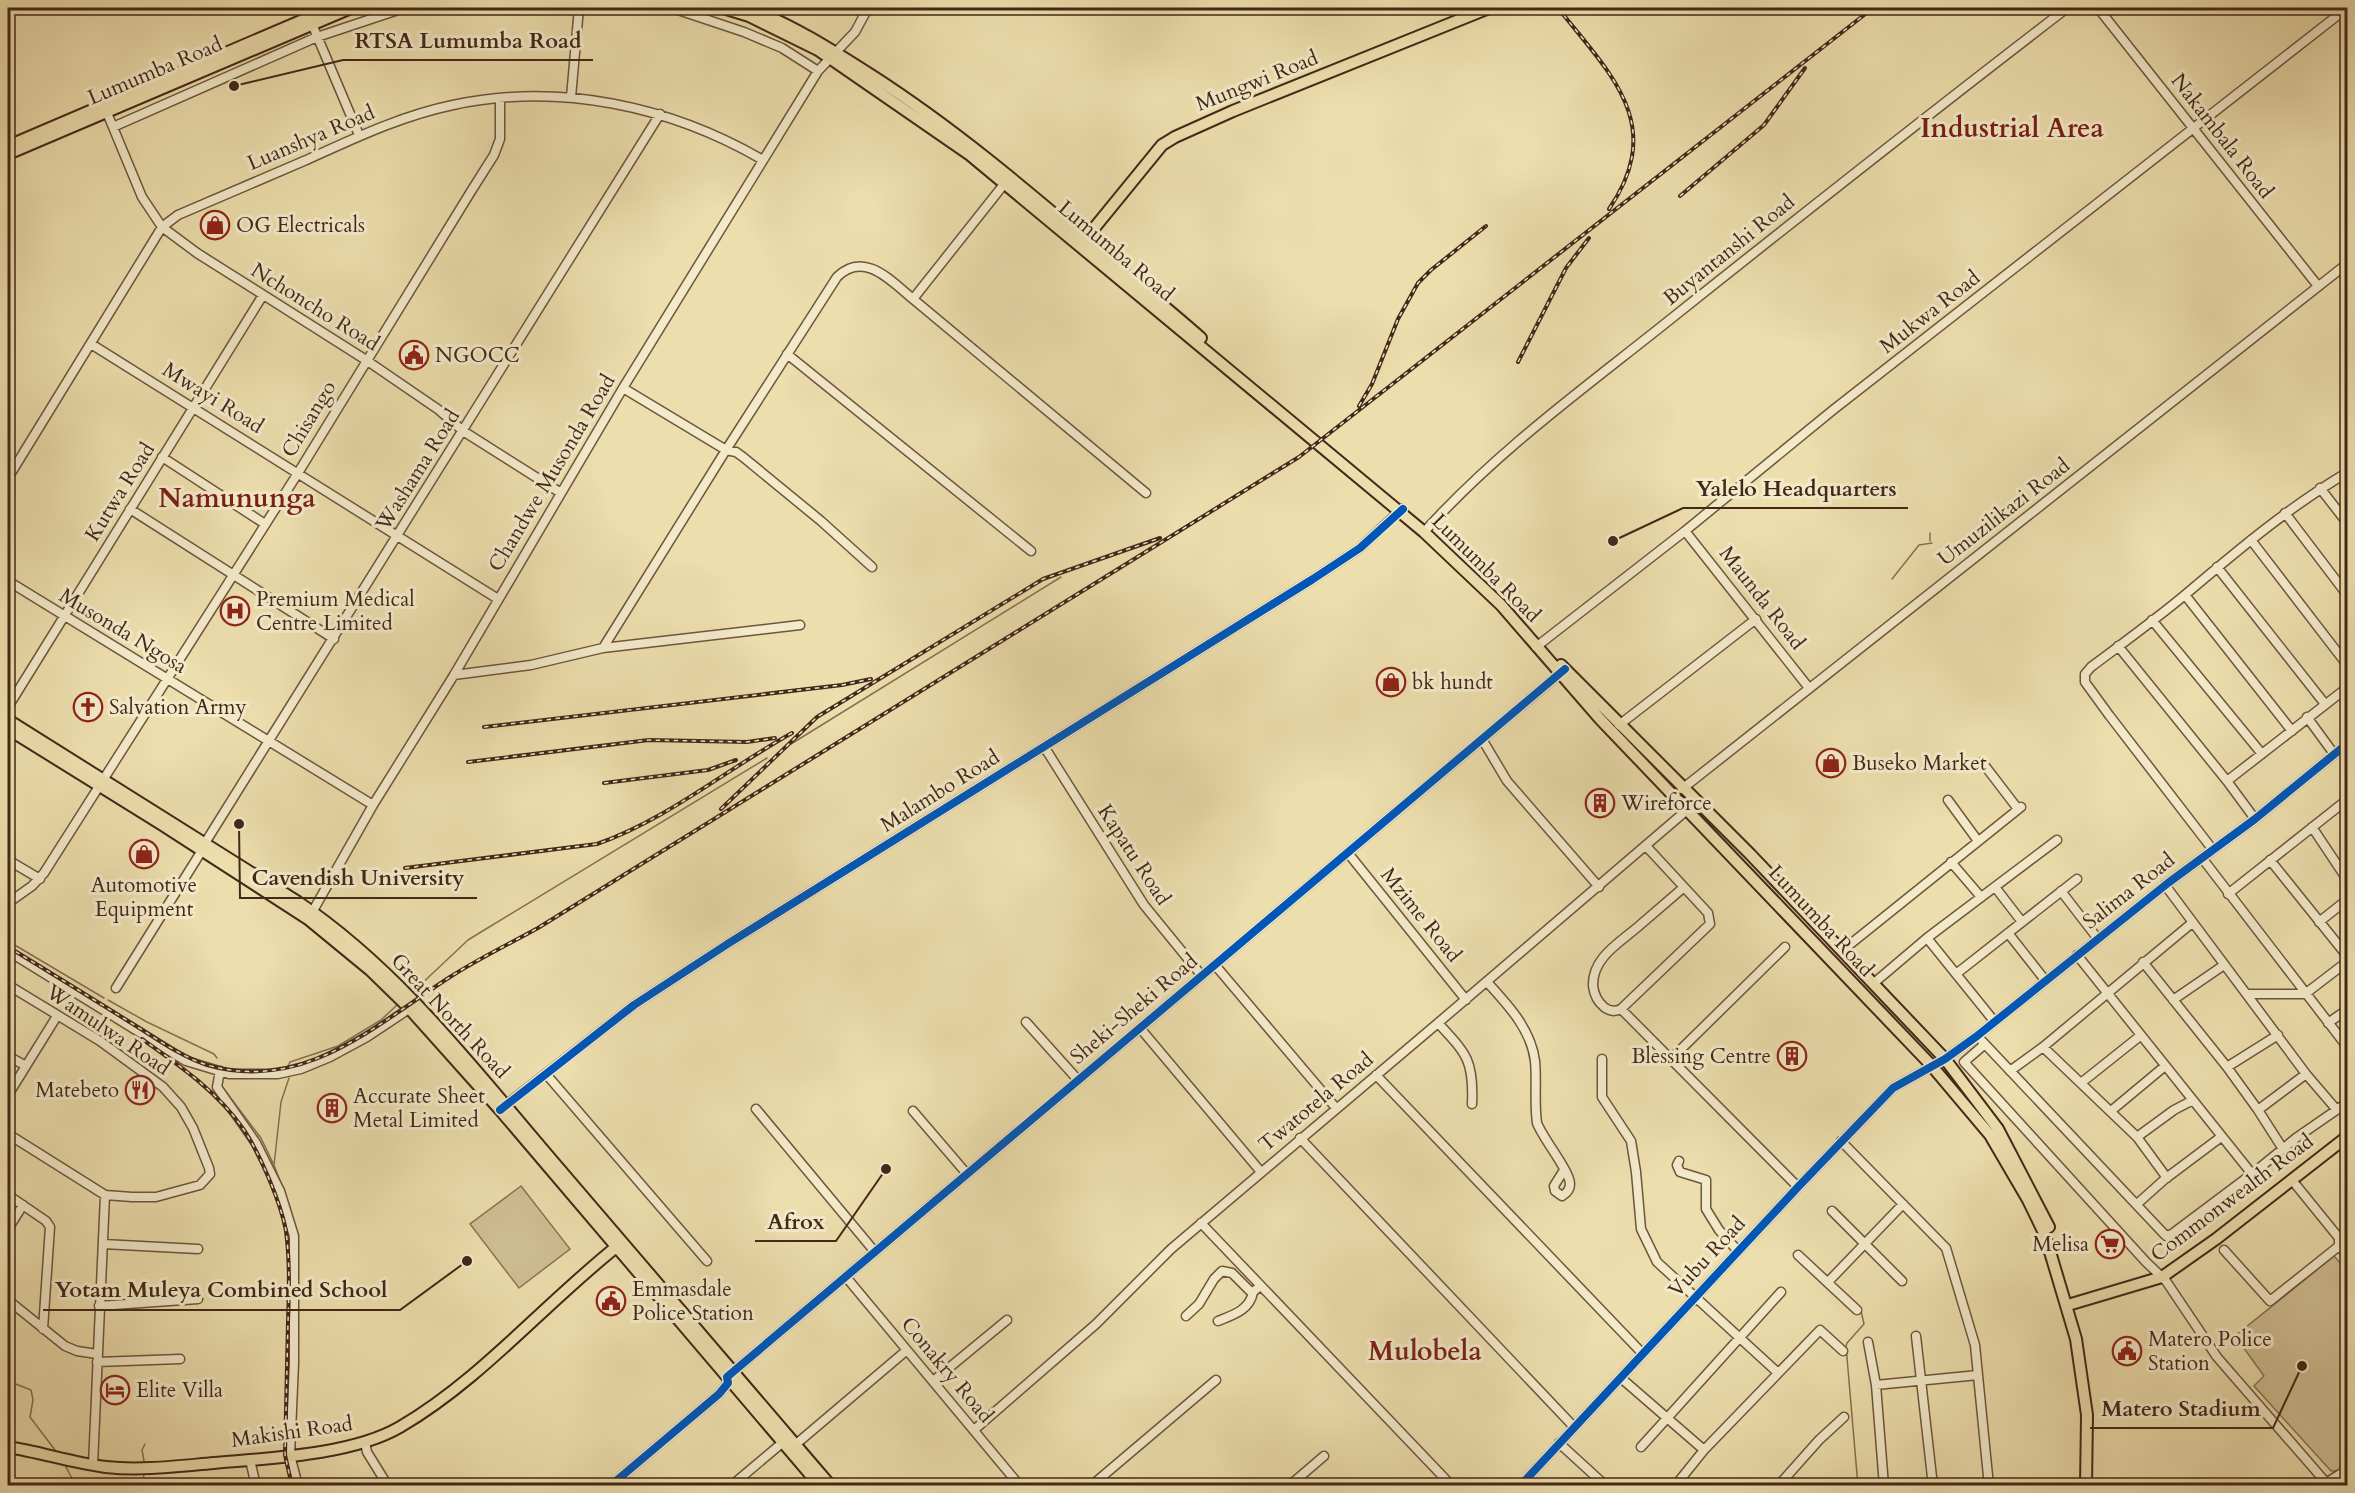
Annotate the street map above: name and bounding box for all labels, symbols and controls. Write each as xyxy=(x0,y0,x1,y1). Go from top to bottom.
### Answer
callout: RTSA Lumumba Road xyxy=(343,20,593,60)
text: RTSA Lumumba Road xyxy=(355,26,582,56)
street label: Lumumba Road xyxy=(83,30,227,112)
street label: Mungwi Road xyxy=(1192,43,1322,119)
street label: Nakambala Road xyxy=(2164,67,2280,205)
street label: Luanshya Road xyxy=(243,98,379,178)
district label: Industrial Area xyxy=(1920,110,2104,147)
street label: Buyantanshi Road xyxy=(1657,188,1801,312)
street label: Lumumba Road xyxy=(1052,194,1180,308)
shop icon: OG Electricals xyxy=(199,209,231,241)
place label: OG Electricals xyxy=(236,211,365,240)
street label: Nchoncho Road xyxy=(245,256,385,358)
street label: Mukwa Road xyxy=(1874,264,1986,360)
public building icon: NGOCC xyxy=(398,339,430,371)
place label: NGOCC xyxy=(435,341,520,370)
street label: Mwayi Road xyxy=(157,355,269,441)
street label: Chandwe Musonda Road xyxy=(482,369,622,577)
street label: Chisango xyxy=(275,375,343,463)
street label: Washama Road xyxy=(368,404,467,537)
street label: Kutwa Road xyxy=(78,437,162,547)
street label: Umuzilikazi Road xyxy=(1932,451,2076,573)
callout: Yalelo Headquarters xyxy=(1683,468,1908,508)
text: Yalelo Headquarters xyxy=(1695,474,1897,504)
district label: Namununga xyxy=(158,480,316,517)
street label: Lumumba Road xyxy=(1425,507,1547,629)
street label: Maunda Road xyxy=(1712,540,1812,656)
street label: Musonda Ngosa xyxy=(54,581,192,681)
place label: Premium Medical Centre Limited xyxy=(256,585,415,638)
hospital icon: Premium Medical Centre Limited xyxy=(219,595,251,627)
shop icon: bk hundt xyxy=(1375,666,1407,698)
place label: bk hundt xyxy=(1412,668,1493,697)
church icon: Salvation Army xyxy=(72,691,104,723)
place label: Salvation Army xyxy=(109,693,247,722)
street label: Malambo Road xyxy=(875,743,1005,839)
shop icon: Buseko Market xyxy=(1815,747,1847,779)
place label: Buseko Market xyxy=(1852,749,1987,778)
building icon: Wireforce xyxy=(1584,787,1616,819)
place label: Wireforce xyxy=(1620,789,1712,818)
street label: Kapatu Road xyxy=(1091,799,1177,911)
shop icon: Automotive Equipment xyxy=(128,838,160,870)
street label: Salima Road xyxy=(2077,846,2181,936)
callout: Cavendish University xyxy=(240,858,477,898)
street label: Lumumba Road xyxy=(1761,859,1881,983)
street label: Mzime Road xyxy=(1374,862,1468,968)
text: Cavendish University xyxy=(251,863,465,893)
place label: Automotive Equipment xyxy=(91,871,197,924)
street label: Great North Road xyxy=(384,947,516,1085)
street label: Sheki-Sheki Road xyxy=(1064,947,1204,1071)
street label: Wamulwa Road xyxy=(39,977,176,1082)
building icon: Blessing Centre xyxy=(1776,1040,1808,1072)
place label: Blessing Centre xyxy=(1631,1042,1771,1071)
street label: Twatotela Road xyxy=(1252,1045,1380,1159)
restaurant icon: Matebeto xyxy=(124,1074,156,1106)
place label: Matebeto xyxy=(35,1076,119,1105)
place label: Accurate Sheet Metal Limited xyxy=(353,1082,485,1135)
building icon: Accurate Sheet Metal Limited xyxy=(316,1092,348,1124)
street label: Commonwealth Road xyxy=(2145,1127,2319,1269)
callout: Afrox xyxy=(755,1201,836,1241)
text: Afrox xyxy=(767,1207,825,1237)
street label: Vubu Road xyxy=(1662,1210,1752,1304)
supermarket icon: Melisa xyxy=(2094,1228,2126,1260)
place label: Melisa xyxy=(2032,1230,2089,1259)
callout: Yotam Muleya Combined School xyxy=(43,1270,400,1310)
text: Yotam Muleya Combined School xyxy=(55,1275,388,1305)
place label: Emmasdale Police Station xyxy=(632,1275,754,1328)
public building icon: Emmasdale Police Station xyxy=(595,1285,627,1317)
street label: Conakry Road xyxy=(894,1311,1000,1429)
place label: Matero Police Station xyxy=(2148,1325,2272,1378)
district label: Mulobela xyxy=(1368,1333,1482,1370)
public building icon: Matero Police Station xyxy=(2111,1335,2143,1367)
hotel icon: Elite Villa xyxy=(99,1374,131,1406)
place label: Elite Villa xyxy=(136,1376,223,1405)
callout: Matero Stadium xyxy=(2090,1388,2273,1428)
text: Matero Stadium xyxy=(2101,1394,2262,1424)
street label: Makishi Road xyxy=(229,1409,355,1455)

